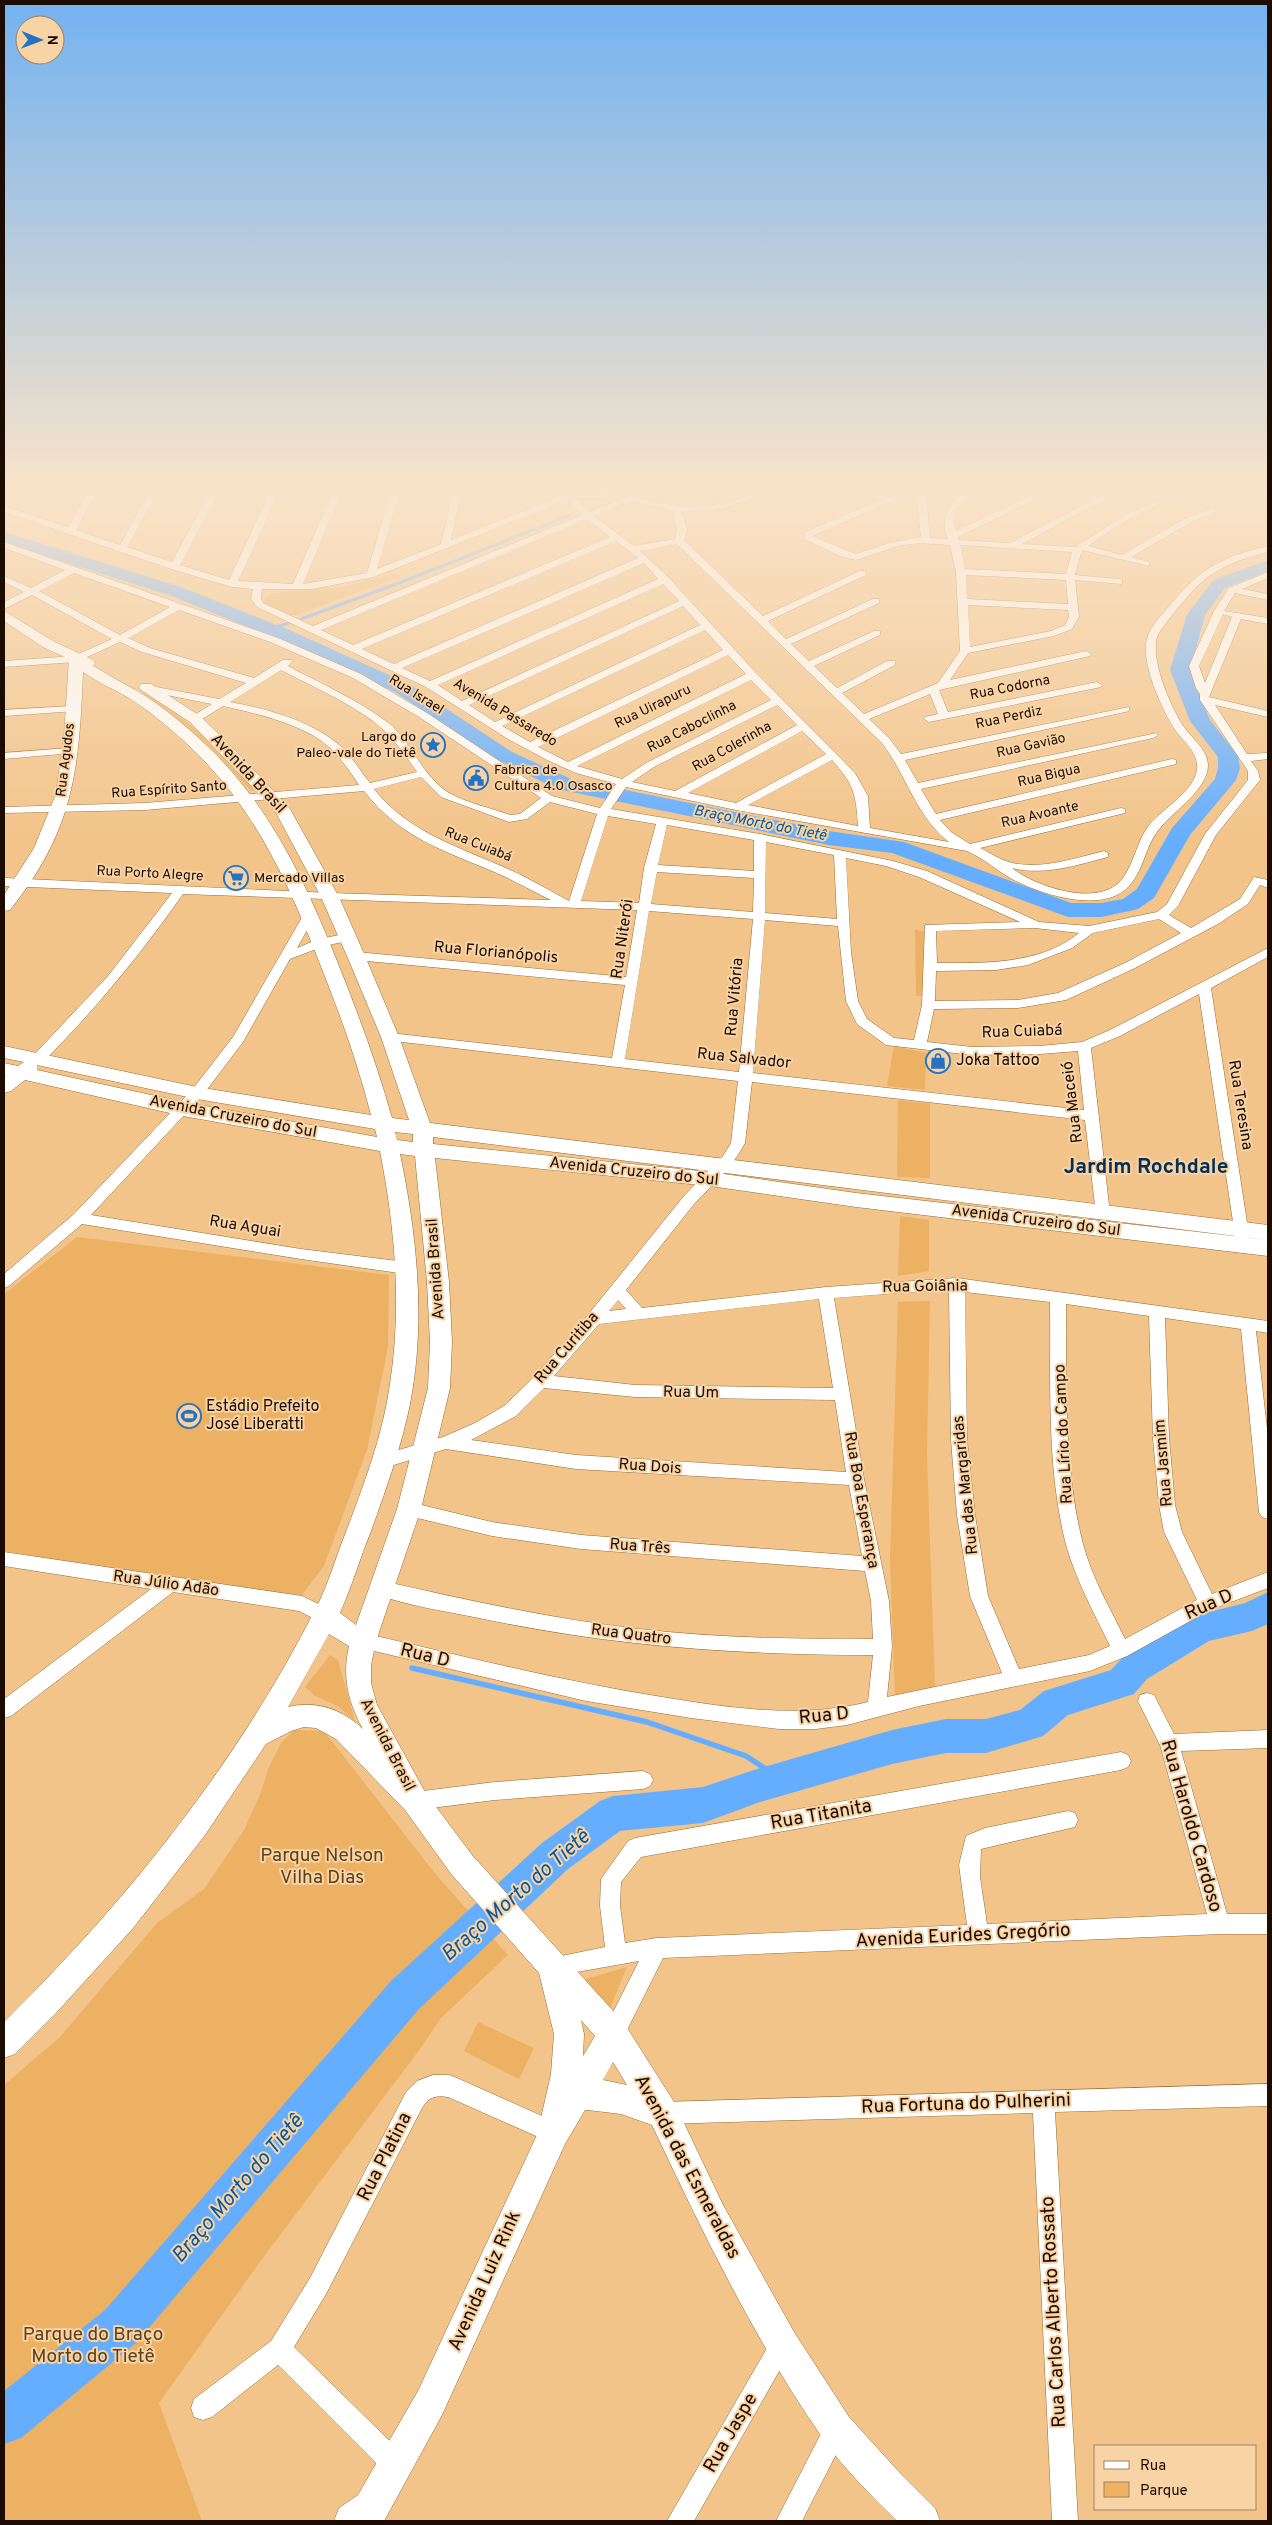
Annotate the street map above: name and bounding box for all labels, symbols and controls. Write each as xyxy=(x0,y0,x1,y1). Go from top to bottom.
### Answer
north arrow xyxy=(15,15,65,65)
text: N xyxy=(43,35,60,45)
street label: Rua Israel xyxy=(385,671,447,719)
street label: Rua Codorna xyxy=(969,672,1051,704)
street label: Avenida Passaredo xyxy=(450,675,560,751)
street label: Rua Uirapuru xyxy=(612,681,694,733)
street label: Rua Caboclinha xyxy=(645,697,739,757)
street label: Rua Perdiz xyxy=(974,703,1044,733)
street label: Rua Colerinha xyxy=(689,718,775,776)
street label: Rua Agudos xyxy=(53,722,79,798)
place label: Largo do Paleo-vale do Tietê xyxy=(296,729,416,762)
street label: Avenida Brasil xyxy=(206,730,290,818)
street label: Rua Gavião xyxy=(995,730,1067,762)
place icon: Largo do Paleo-vale do Tietê xyxy=(420,732,446,758)
street label: Rua Bigua xyxy=(1016,761,1082,791)
place label: Fabrica de Cultura 4.0 Osasco xyxy=(494,762,613,795)
public building icon: Fabrica de Cultura 4.0 Osasco xyxy=(463,765,489,791)
street label: Rua Espírito Santo xyxy=(111,777,227,803)
street label: Rua Avoante xyxy=(1000,798,1080,832)
water label: Braço Morto do Tietê xyxy=(692,802,829,846)
street label: Rua Cuiabá xyxy=(442,824,514,866)
street label: Rua Porto Alegre xyxy=(96,863,204,885)
supermarket icon: Mercado Villas xyxy=(223,865,249,891)
place label: Mercado Villas xyxy=(254,870,345,887)
street label: Rua Niterói xyxy=(607,898,639,980)
street label: Rua Florianópolis xyxy=(433,938,559,968)
street label: Rua Vitória xyxy=(722,957,748,1037)
street label: Rua Cuiabá xyxy=(981,1021,1063,1043)
street label: Rua Salvador xyxy=(696,1044,792,1074)
shop icon: Joka Tattoo xyxy=(925,1048,951,1074)
place label: Joka Tattoo xyxy=(956,1051,1040,1071)
street label: Rua Teresina xyxy=(1223,1058,1257,1152)
street label: Rua Maceió xyxy=(1058,1060,1088,1144)
street label: Avenida Cruzeiro do Sul xyxy=(148,1091,318,1143)
street label: Avenida Cruzeiro do Sul xyxy=(548,1153,720,1191)
district label: Jardim Rochdale xyxy=(1064,1154,1228,1181)
street label: Avenida Cruzeiro do Sul xyxy=(950,1201,1122,1241)
street label: Rua Aguai xyxy=(208,1211,282,1243)
street label: Avenida Brasil xyxy=(422,1218,450,1320)
street label: Rua Goiânia xyxy=(882,1276,968,1298)
street label: Rua Curitiba xyxy=(530,1308,604,1388)
street label: Rua Lírio do Campo xyxy=(1050,1363,1078,1505)
street label: Rua Um xyxy=(663,1383,719,1403)
place label: Estádio Prefeito José Liberatti xyxy=(206,1397,320,1435)
sports icon: Estádio Prefeito José Liberatti xyxy=(176,1403,202,1429)
street label: Rua das Margaridas xyxy=(949,1414,983,1556)
street label: Rua Jasmim xyxy=(1150,1419,1178,1507)
street label: Rua Boa Esperança xyxy=(839,1430,883,1570)
street label: Rua Dois xyxy=(618,1455,682,1479)
street label: Rua Três xyxy=(609,1535,671,1559)
street label: Rua Júlio Adão xyxy=(112,1567,220,1601)
street label: Rua D xyxy=(1181,1584,1237,1626)
street label: Rua Quatro xyxy=(590,1620,672,1650)
street label: Rua D xyxy=(398,1638,452,1674)
street label: Avenida Brasil xyxy=(355,1695,419,1795)
street label: Rua D xyxy=(798,1701,850,1731)
street label: Rua Haroldo Cardoso xyxy=(1155,1737,1227,1915)
street label: Rua Titanita xyxy=(768,1794,874,1836)
water label: Braço Morto do Tietê xyxy=(436,1823,597,1968)
park label: Parque Nelson Vilha Dias xyxy=(260,1844,384,1890)
street label: Avenida Eurides Gregório xyxy=(855,1918,1071,1954)
street label: Avenida das Esmeraldas xyxy=(628,2071,746,2263)
street label: Rua Fortuna do Pulherini xyxy=(861,2088,1071,2120)
water label: Braço Morto do Tietê xyxy=(166,2108,311,2269)
street label: Rua Platina xyxy=(352,2108,418,2206)
street label: Rua Carlos Alberto Rossato xyxy=(1036,2196,1072,2428)
street label: Avenida Luiz Rink xyxy=(443,2207,527,2355)
park label: Parque do Braço Morto do Tietê xyxy=(23,2323,163,2369)
street label: Rua Jaspe xyxy=(699,2389,763,2477)
legend xyxy=(1094,2445,1257,2510)
text: Rua xyxy=(1140,2457,1166,2476)
text: Parque xyxy=(1140,2482,1188,2501)

